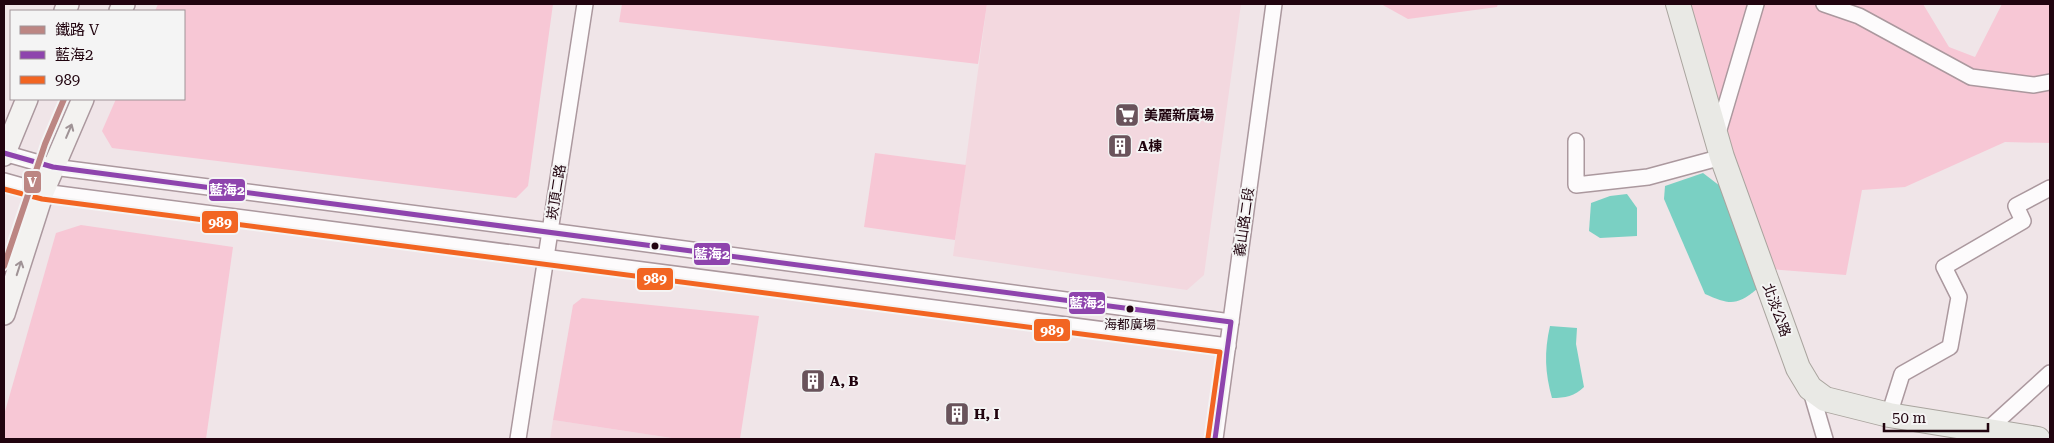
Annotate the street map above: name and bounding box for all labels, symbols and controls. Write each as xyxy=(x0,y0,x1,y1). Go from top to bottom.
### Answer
legend xyxy=(10,10,185,100)
text: 鐵路 V xyxy=(55,21,100,39)
text: 藍海2 xyxy=(55,46,93,64)
text: 989 xyxy=(55,71,80,89)
supermarket icon: 美麗新廣場 xyxy=(1114,102,1140,128)
place label: 美麗新廣場 xyxy=(1144,107,1214,123)
one-way arrow xyxy=(64,124,74,139)
building icon: A棟 xyxy=(1107,133,1133,159)
place label: A棟 xyxy=(1138,138,1162,154)
street label: 崁頂二路 xyxy=(544,163,568,221)
line badge: V xyxy=(23,170,42,194)
text: V xyxy=(27,174,37,190)
line badge: 藍海2 xyxy=(208,178,246,202)
text: 藍海2 xyxy=(209,182,245,198)
street label: 義山路二段 xyxy=(1231,186,1257,258)
line badge: 989 xyxy=(201,210,239,234)
text: 989 xyxy=(208,214,232,230)
unlabelled marker xyxy=(650,241,660,251)
line badge: 藍海2 xyxy=(693,242,731,266)
text: 藍海2 xyxy=(694,246,730,262)
one-way arrow xyxy=(14,260,24,276)
line badge: 989 xyxy=(636,267,674,291)
text: 989 xyxy=(643,270,667,286)
street label: 北淡公路 xyxy=(1760,281,1794,339)
line badge: 藍海2 xyxy=(1068,291,1106,315)
text: 藍海2 xyxy=(1069,295,1105,311)
marker: 海都廣場 xyxy=(1125,304,1135,314)
place label: 海都廣場 xyxy=(1104,317,1156,332)
line badge: 989 xyxy=(1033,318,1071,342)
text: 989 xyxy=(1040,322,1064,338)
building icon: A, B xyxy=(800,368,826,394)
place label: A, B xyxy=(830,373,859,389)
scale bar xyxy=(1884,400,1988,432)
building icon: H, I xyxy=(944,401,970,427)
place label: H, I xyxy=(974,406,1000,422)
text: 50 m xyxy=(1892,409,1927,427)

